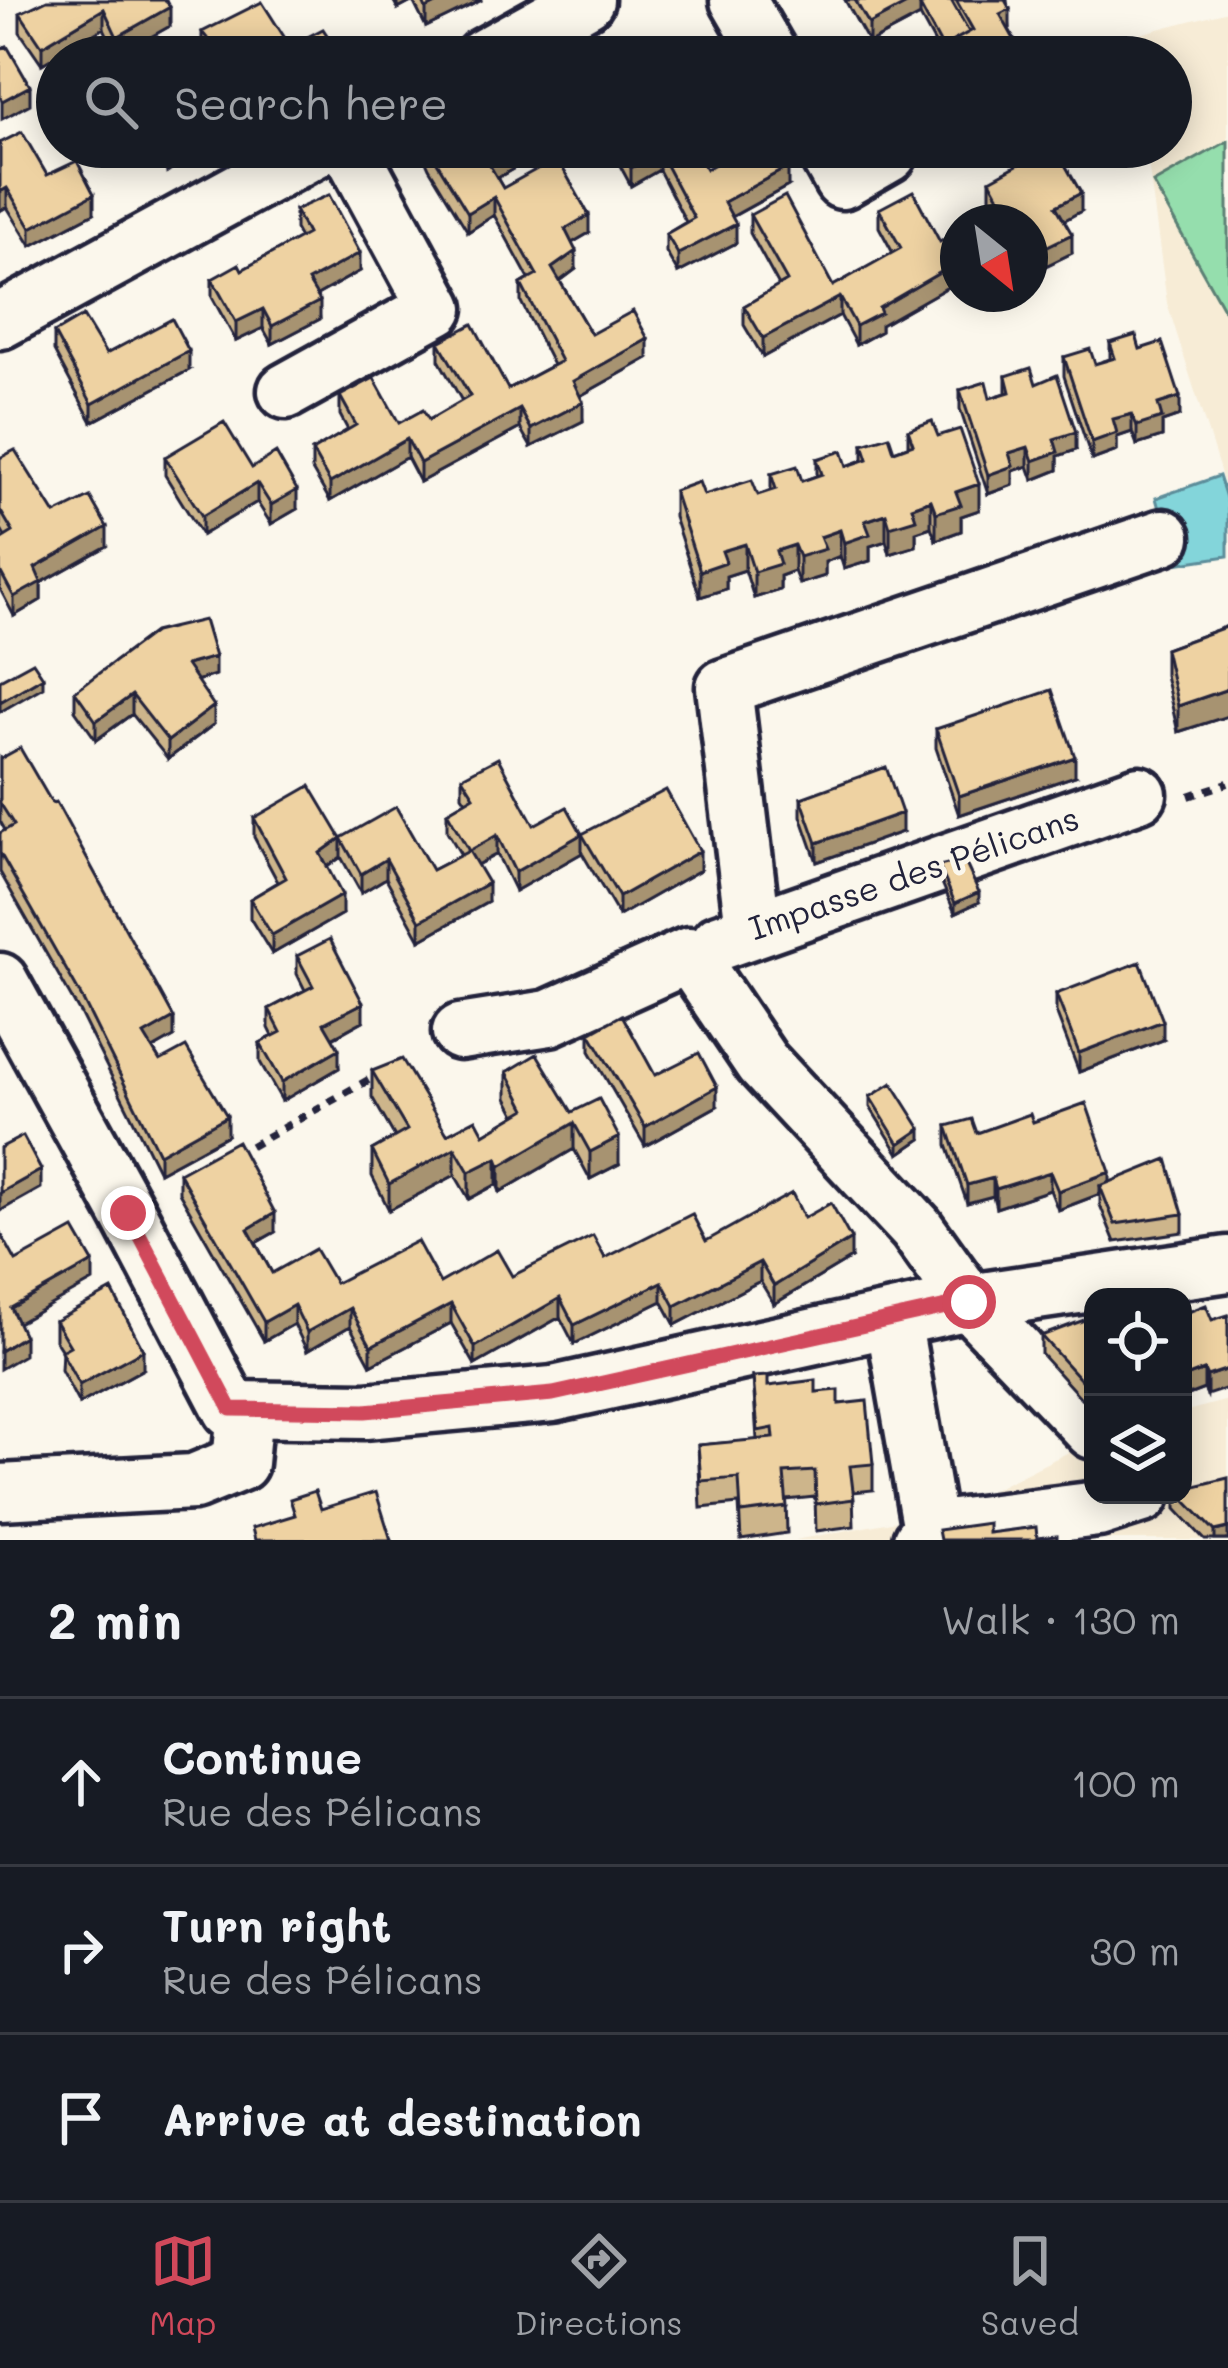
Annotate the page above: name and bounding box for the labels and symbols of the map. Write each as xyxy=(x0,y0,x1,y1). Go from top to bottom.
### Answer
north arrow xyxy=(940,204,1048,312)
street label: Impasse des Pélicans xyxy=(743,795,1084,948)
route end xyxy=(101,1186,155,1240)
route start xyxy=(942,1275,996,1329)

